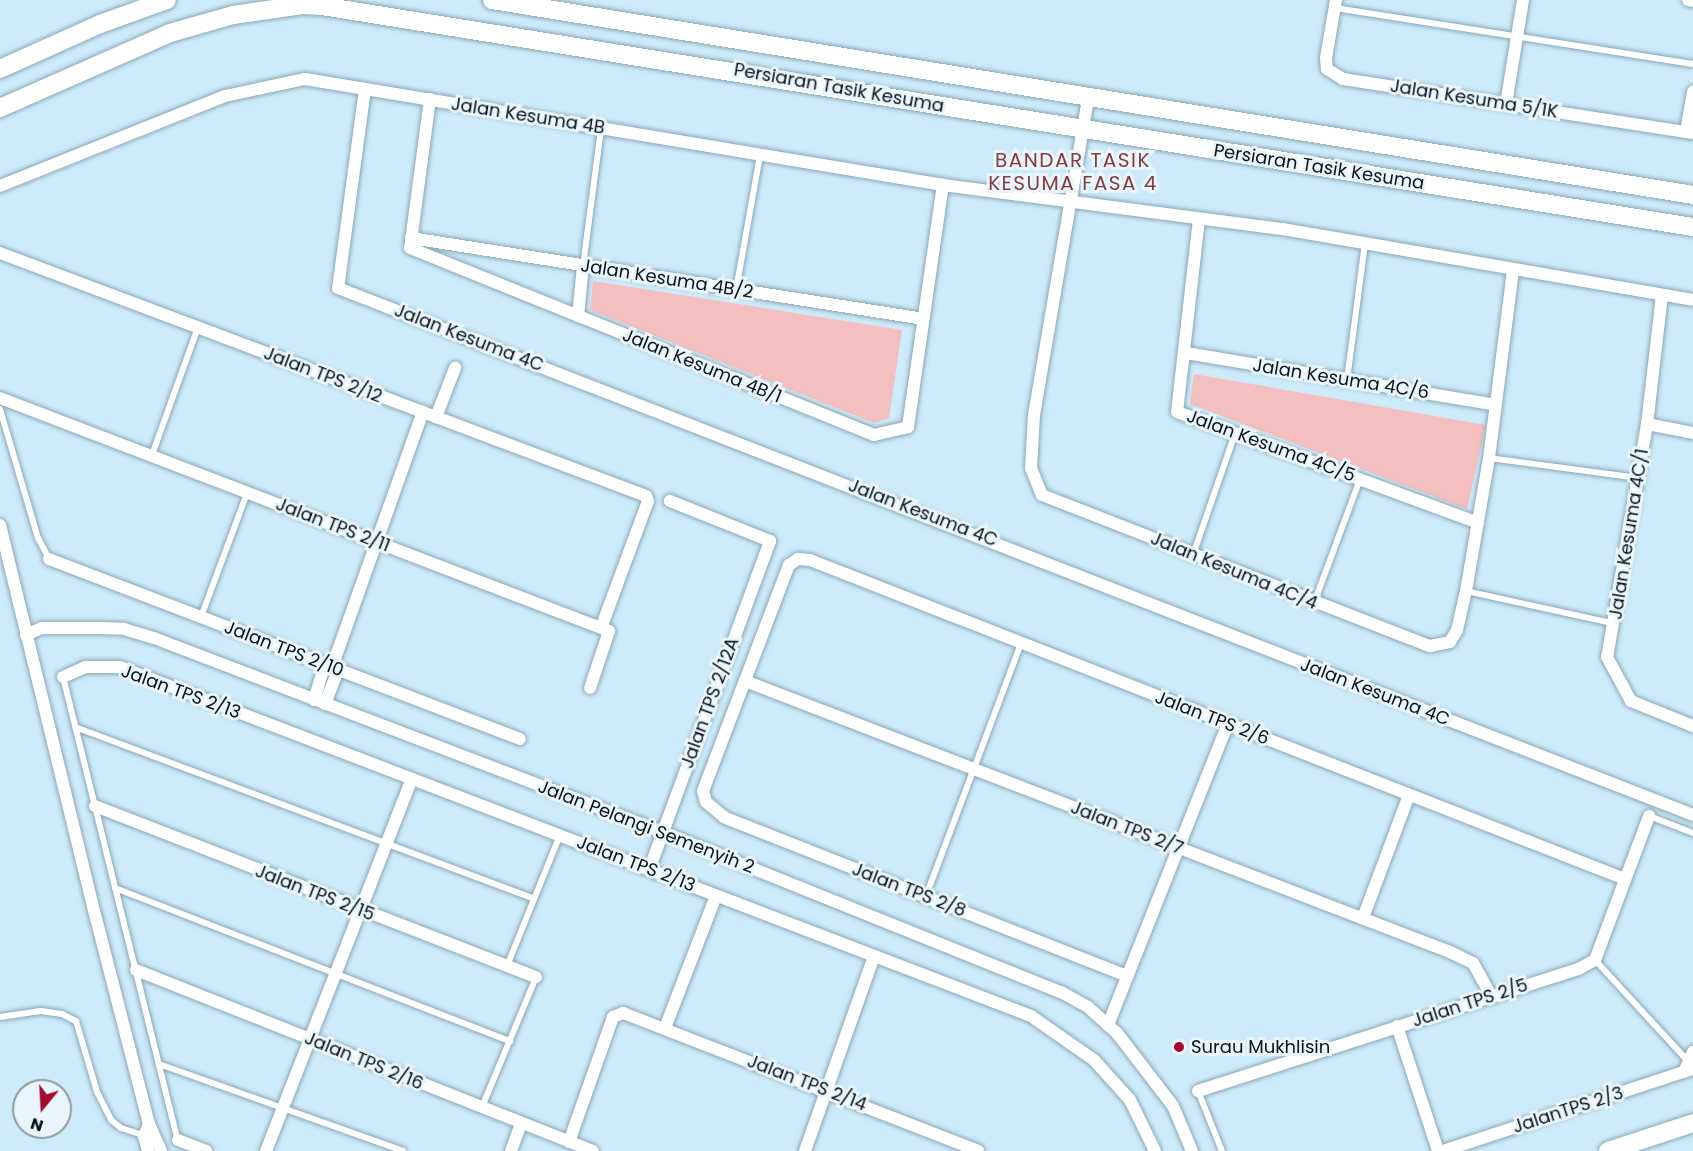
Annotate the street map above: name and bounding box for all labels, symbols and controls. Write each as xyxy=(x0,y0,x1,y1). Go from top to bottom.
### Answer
street label: Persiaran Tasik Kesuma xyxy=(732,59,946,117)
street label: Jalan Kesuma 5/1K xyxy=(1389,75,1559,123)
street label: Jalan Kesuma 4B xyxy=(450,93,606,139)
street label: Persiaran Tasik Kesuma xyxy=(1212,140,1426,194)
district label: BANDAR TASIK KESUMA FASA 4 xyxy=(988,148,1158,195)
street label: Jalan Kesuma 4B/2 xyxy=(579,255,755,303)
street label: Jalan Kesuma 4C xyxy=(391,300,547,376)
street label: Jalan Kesuma 4B/1 xyxy=(619,324,785,408)
street label: Jalan TPS 2/12 xyxy=(261,342,385,408)
street label: Jalan Kesuma 4C/6 xyxy=(1251,354,1431,404)
street label: Jalan Kesuma 4C/5 xyxy=(1184,405,1358,487)
street label: Jalan Kesuma 4C/1 xyxy=(1605,447,1653,621)
street label: Jalan Kesuma 4C xyxy=(845,475,1001,551)
street label: Jalan TPS 2/11 xyxy=(273,493,393,557)
street label: Jalan Kesuma 4C/4 xyxy=(1147,528,1321,614)
street label: Jalan TPS 2/10 xyxy=(221,616,347,682)
street label: Jalan TPS 2/12A xyxy=(676,635,744,771)
street label: Jalan Kesuma 4C xyxy=(1297,654,1453,730)
street label: Jalan TPS 2/13 xyxy=(118,660,244,724)
street label: Jalan TPS 2/6 xyxy=(1152,686,1272,750)
street label: Jalan Pelangi Semenyih 2 xyxy=(535,776,757,878)
street label: Jalan TPS 2/7 xyxy=(1068,797,1186,859)
street label: Jalan TPS 2/13 xyxy=(574,831,698,897)
street label: Jalan TPS 2/8 xyxy=(849,858,969,922)
street label: Jalan TPS 2/15 xyxy=(252,860,378,926)
street label: Jalan TPS 2/5 xyxy=(1409,974,1531,1032)
street label: Jalan TPS 2/16 xyxy=(301,1027,427,1095)
place label: Surau Mukhlisin xyxy=(1191,1036,1330,1058)
marker: Surau Mukhlisin xyxy=(1172,1040,1186,1054)
street label: Jalan TPS 2/14 xyxy=(744,1050,870,1116)
north arrow xyxy=(12,1079,72,1139)
street label: JalanTPS 2/3 xyxy=(1510,1082,1626,1138)
text: N xyxy=(28,1112,46,1137)

